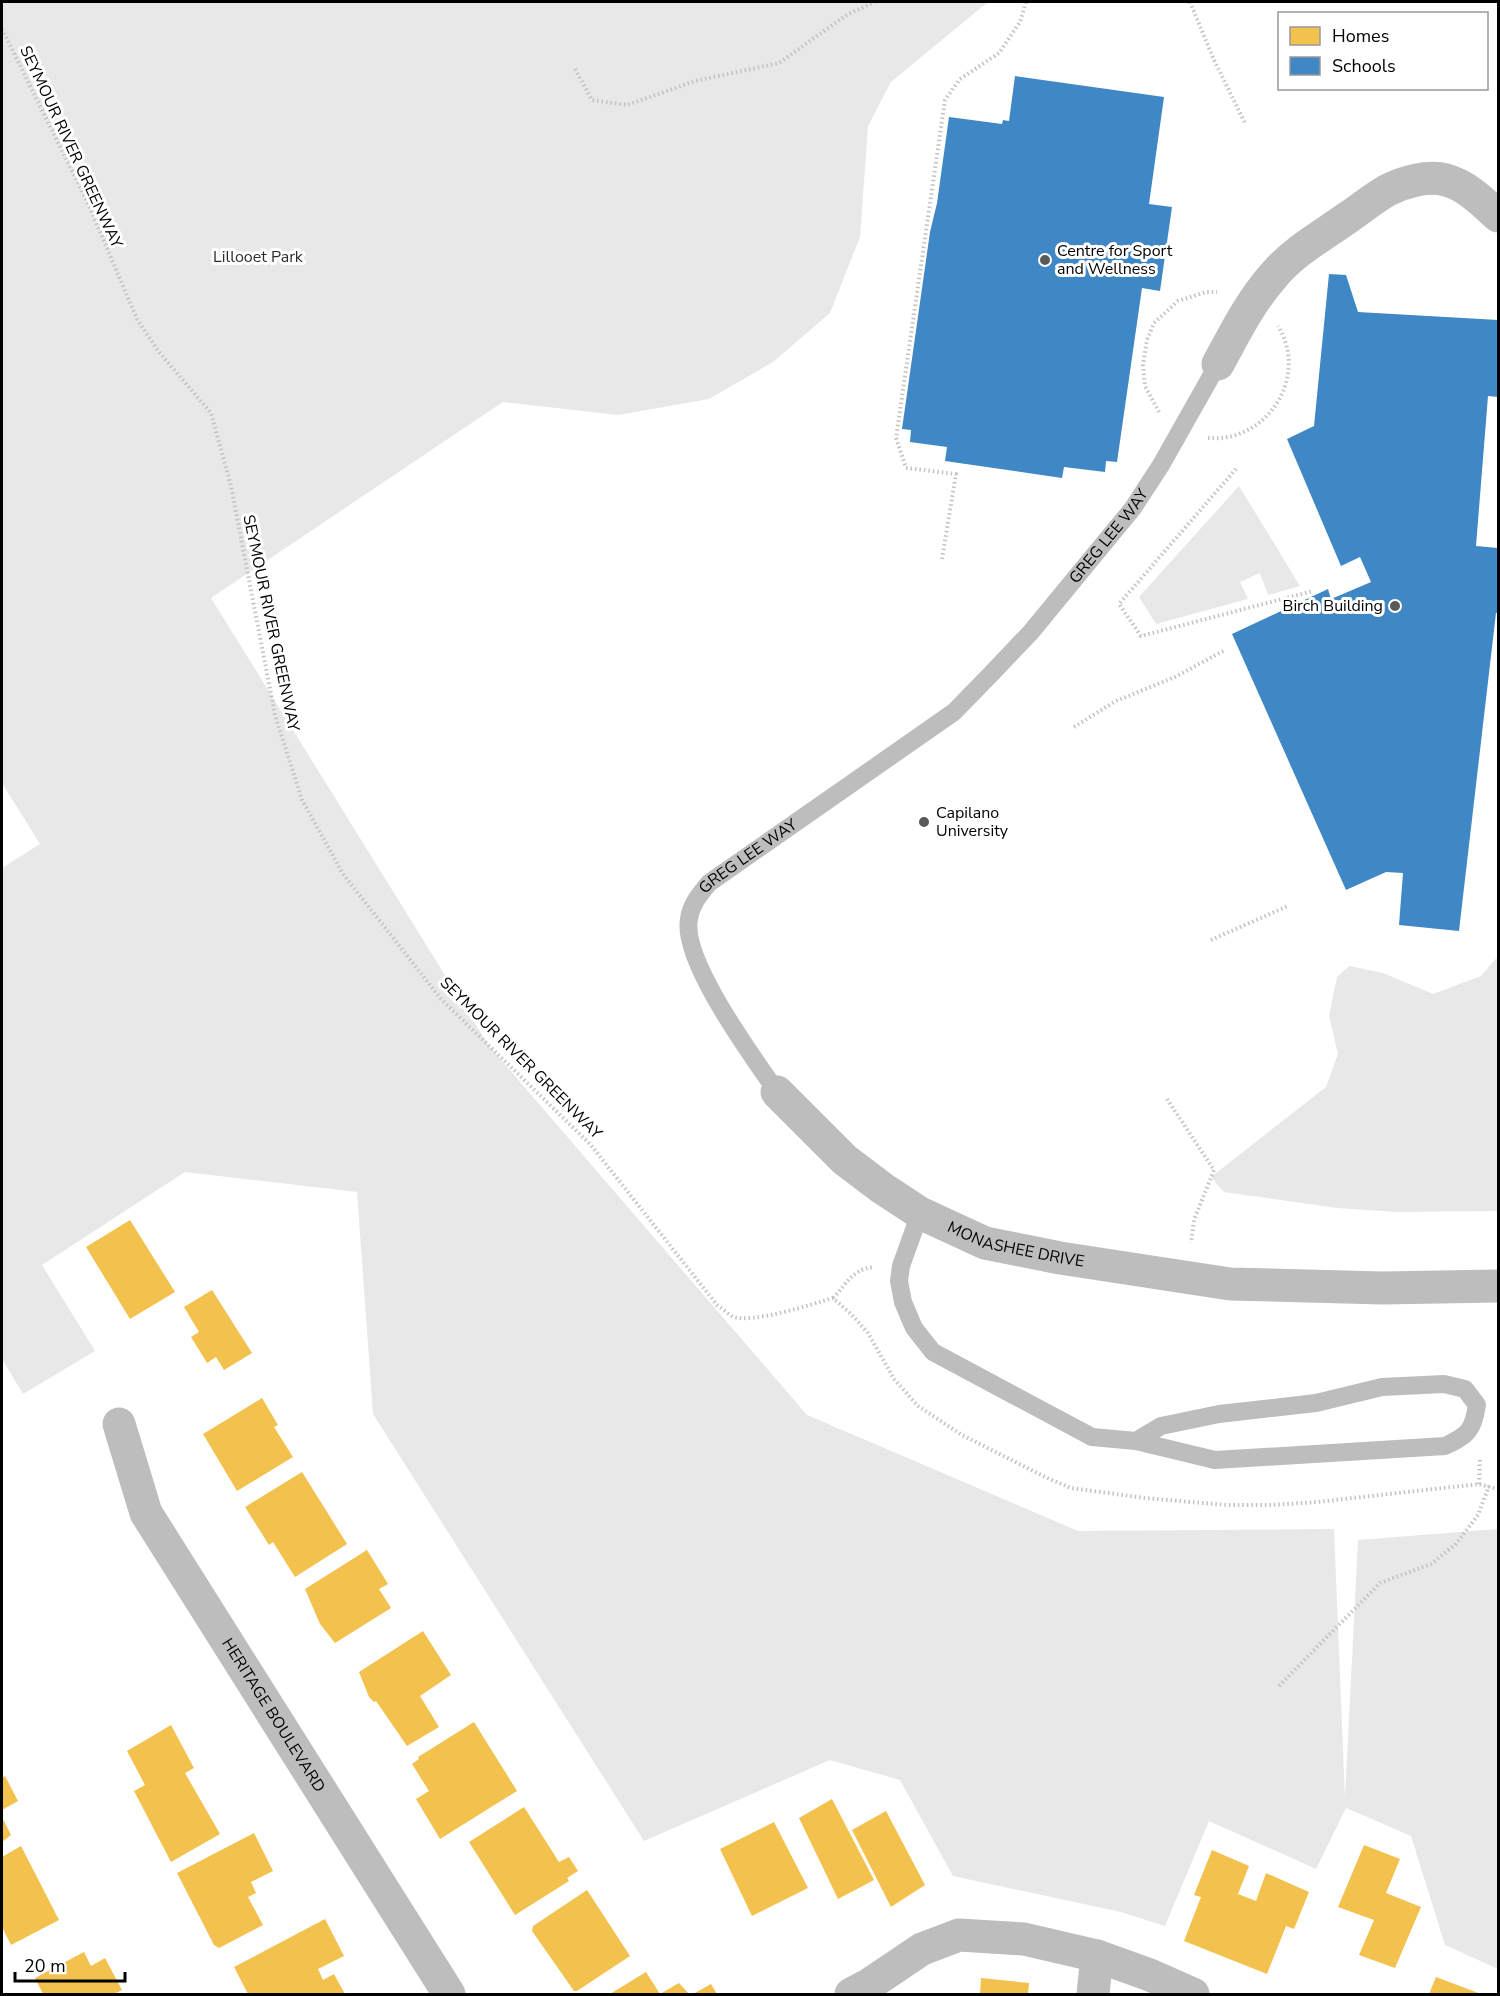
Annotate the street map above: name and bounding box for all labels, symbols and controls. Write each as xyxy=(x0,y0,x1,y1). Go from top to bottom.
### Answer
legend xyxy=(1278,12,1488,90)
text: Homes xyxy=(1332,24,1389,48)
street label: SEYMOUR RIVER GREENWAY xyxy=(14,42,128,252)
text: Schools xyxy=(1332,54,1396,78)
place label: Centre for Sport and Wellness xyxy=(1057,240,1173,280)
park label: Lillooet Park xyxy=(213,246,304,268)
marker: Centre for Sport and Wellness xyxy=(1038,253,1052,267)
street label: GREG LEE WAY xyxy=(1064,484,1154,588)
street label: SEYMOUR RIVER GREENWAY xyxy=(237,513,305,734)
place label: Birch Building xyxy=(1283,595,1383,617)
marker: Birch Building xyxy=(1388,599,1402,613)
place label: Capilano University xyxy=(936,802,1009,842)
street label: GREG LEE WAY xyxy=(694,814,802,898)
marker: Capilano University xyxy=(917,815,931,829)
street label: SEYMOUR RIVER GREENWAY xyxy=(435,972,607,1144)
street label: MONASHEE DRIVE xyxy=(944,1216,1086,1273)
street label: HERITAGE BOULEVARD xyxy=(217,1634,330,1797)
scale bar xyxy=(15,1945,124,1983)
text: 20 m xyxy=(24,1954,66,1978)

